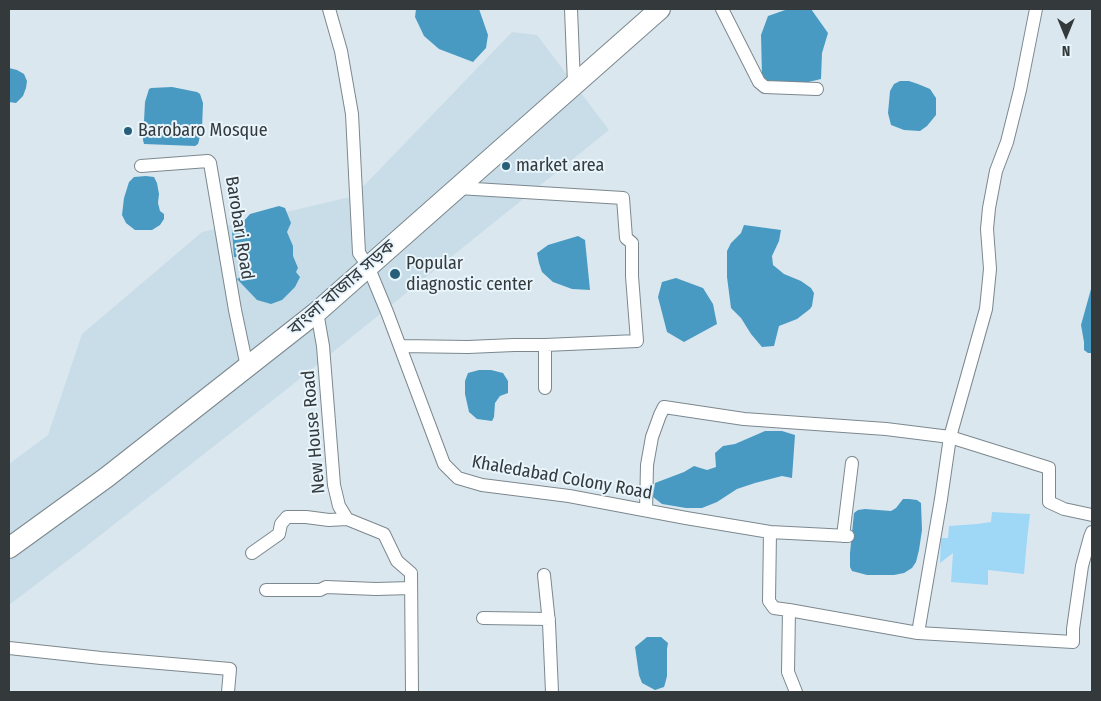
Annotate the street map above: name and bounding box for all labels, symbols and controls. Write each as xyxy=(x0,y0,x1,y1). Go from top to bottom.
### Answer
north arrow xyxy=(1041,10,1091,60)
text: N xyxy=(1062,42,1070,59)
place label: Barobaro Mosque xyxy=(138,120,268,142)
marker: Barobaro Mosque xyxy=(122,125,134,137)
place label: market area xyxy=(516,155,604,177)
marker: market area xyxy=(500,160,512,172)
street label: Barobari Road xyxy=(220,175,258,281)
street label: বাংলা বাজার সড়ক xyxy=(284,236,400,340)
place label: Popular diagnostic center xyxy=(406,253,533,296)
marker: Popular diagnostic center xyxy=(388,267,402,281)
street label: New House Road xyxy=(298,369,330,495)
street label: Khaledabad Colony Road xyxy=(470,451,654,505)

